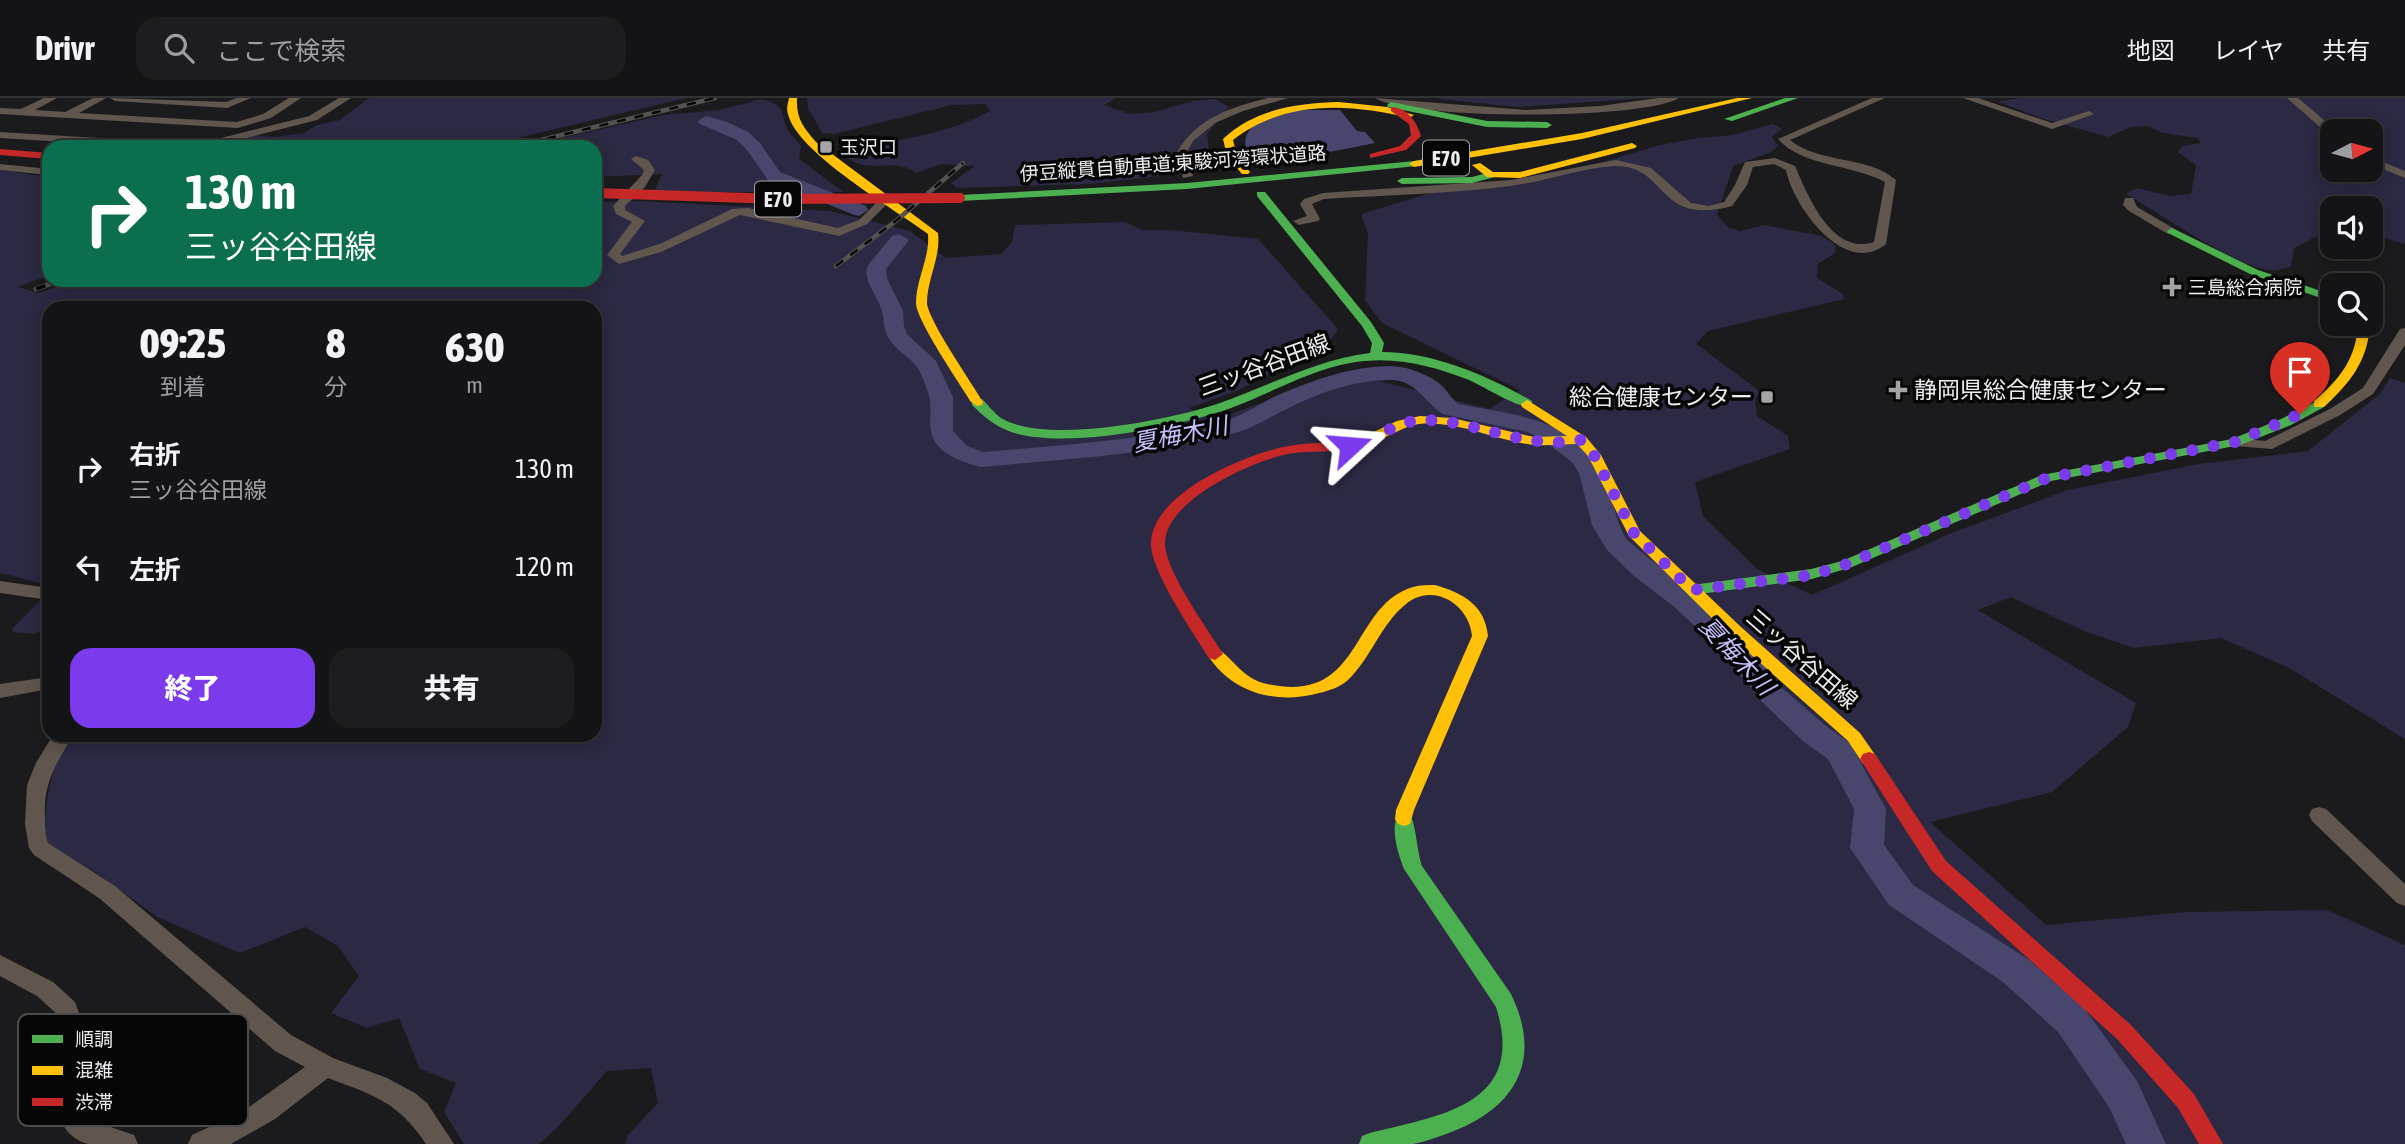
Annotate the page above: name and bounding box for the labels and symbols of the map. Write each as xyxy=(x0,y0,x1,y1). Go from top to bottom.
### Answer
north arrow xyxy=(2320,119,2384,182)
place label: 玉沢口 xyxy=(840,136,897,158)
marker: 玉沢口 xyxy=(818,139,834,155)
road number: E70 xyxy=(1423,140,1469,176)
street label: 伊豆縦貫自動車道;東駿河湾環状道路 xyxy=(1019,141,1327,185)
road number: E70 xyxy=(755,182,801,217)
place label: 三島総合病院 xyxy=(2188,276,2302,298)
marker: 三島総合病院 xyxy=(2162,277,2182,297)
street label: 三ッ谷谷田線 xyxy=(1195,329,1333,401)
pin xyxy=(2270,342,2330,414)
place label: 静岡県総合健康センター xyxy=(1914,377,2167,403)
marker: 静岡県総合健康センター xyxy=(1888,380,1908,400)
place label: 総合健康センター xyxy=(1569,384,1753,410)
marker: 総合健康センター xyxy=(1759,389,1775,405)
position arrow xyxy=(1313,409,1387,483)
water label: 夏梅木川 xyxy=(1130,411,1233,456)
street label: 三ッ谷谷田線 xyxy=(1741,604,1863,714)
water label: 夏梅木川 xyxy=(1694,612,1782,703)
legend xyxy=(18,1014,248,1126)
text: 順調 xyxy=(75,1028,113,1050)
text: 混雑 xyxy=(75,1059,113,1081)
text: 渋滞 xyxy=(75,1091,113,1113)

